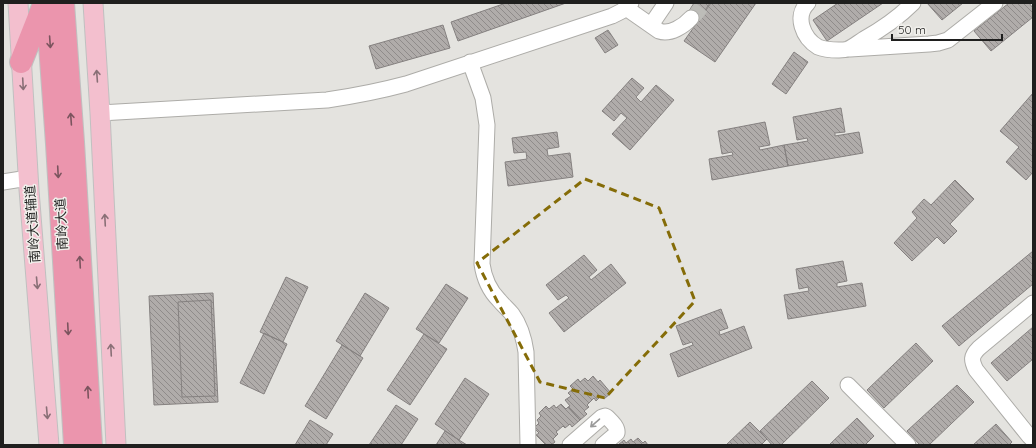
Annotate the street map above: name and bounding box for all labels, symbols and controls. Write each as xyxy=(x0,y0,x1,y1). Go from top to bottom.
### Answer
scale bar xyxy=(892,16,1002,42)
text: 50 m xyxy=(898,22,926,37)
one-way arrow xyxy=(46,35,53,48)
one-way arrow xyxy=(94,70,101,83)
one-way arrow xyxy=(19,77,26,90)
one-way arrow xyxy=(68,113,75,126)
one-way arrow xyxy=(55,165,62,178)
street label: 南岭大道辅道 xyxy=(21,185,43,263)
street label: 南岭大道 xyxy=(52,198,70,250)
one-way arrow xyxy=(101,214,109,227)
one-way arrow xyxy=(76,256,84,269)
one-way arrow xyxy=(33,276,40,289)
one-way arrow xyxy=(64,322,71,335)
one-way arrow xyxy=(108,344,115,357)
one-way arrow xyxy=(84,386,91,399)
one-way arrow xyxy=(43,406,50,419)
one-way arrow xyxy=(590,419,600,428)

